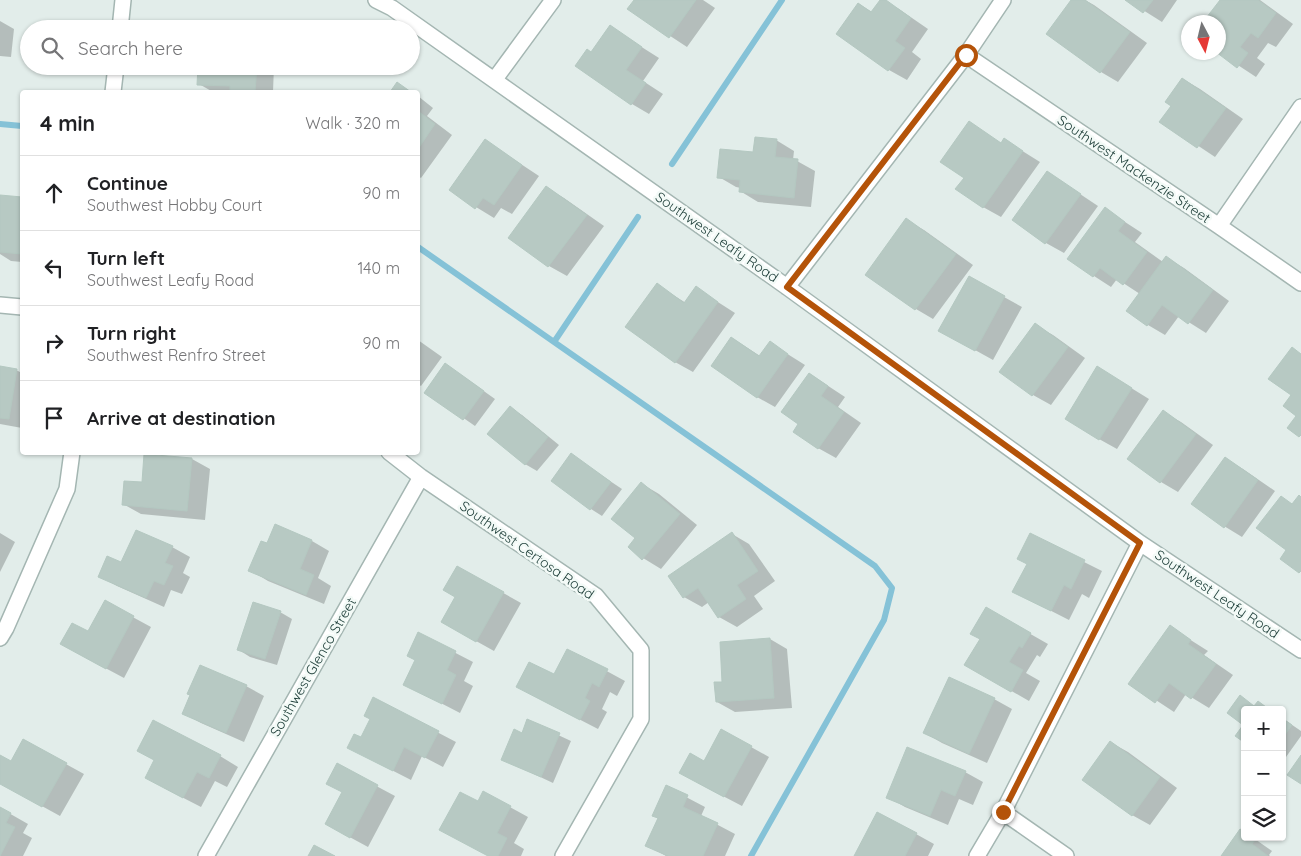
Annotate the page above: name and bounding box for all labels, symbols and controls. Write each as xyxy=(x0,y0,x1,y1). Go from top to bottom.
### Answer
north arrow xyxy=(1181,15,1226,60)
search box xyxy=(20,20,420,75)
icon: search xyxy=(38,34,66,62)
text: Search here xyxy=(78,36,183,60)
route start xyxy=(955,44,978,67)
text: 4 min xyxy=(40,110,95,136)
street label: Southwest Mackenzie Street xyxy=(1054,111,1214,227)
text: Walk · 320 m xyxy=(305,113,400,133)
text: Continue xyxy=(87,171,168,195)
icon: ahead xyxy=(40,179,68,207)
text: 90 m xyxy=(363,183,400,203)
street label: Southwest Leafy Road xyxy=(652,188,782,286)
text: Southwest Hobby Court xyxy=(87,195,262,215)
text: Turn left xyxy=(87,246,165,270)
icon: left xyxy=(40,254,68,282)
text: 140 m xyxy=(357,258,400,278)
text: Southwest Leafy Road xyxy=(87,270,254,290)
text: Turn right xyxy=(87,321,176,345)
icon: right xyxy=(40,329,68,357)
text: 90 m xyxy=(363,333,400,353)
text: Southwest Renfro Street xyxy=(87,345,266,365)
icon: arrive xyxy=(40,404,68,432)
text: Arrive at destination xyxy=(87,406,276,430)
street label: Southwest Certosa Road xyxy=(456,497,598,603)
street label: Southwest Leafy Road xyxy=(1151,546,1283,642)
street label: Southwest Glenco Street xyxy=(266,594,360,740)
map controls xyxy=(1241,706,1286,841)
button: + xyxy=(1241,706,1286,751)
button: − xyxy=(1241,751,1286,796)
button: layers xyxy=(1241,796,1286,841)
route end xyxy=(992,801,1015,824)

